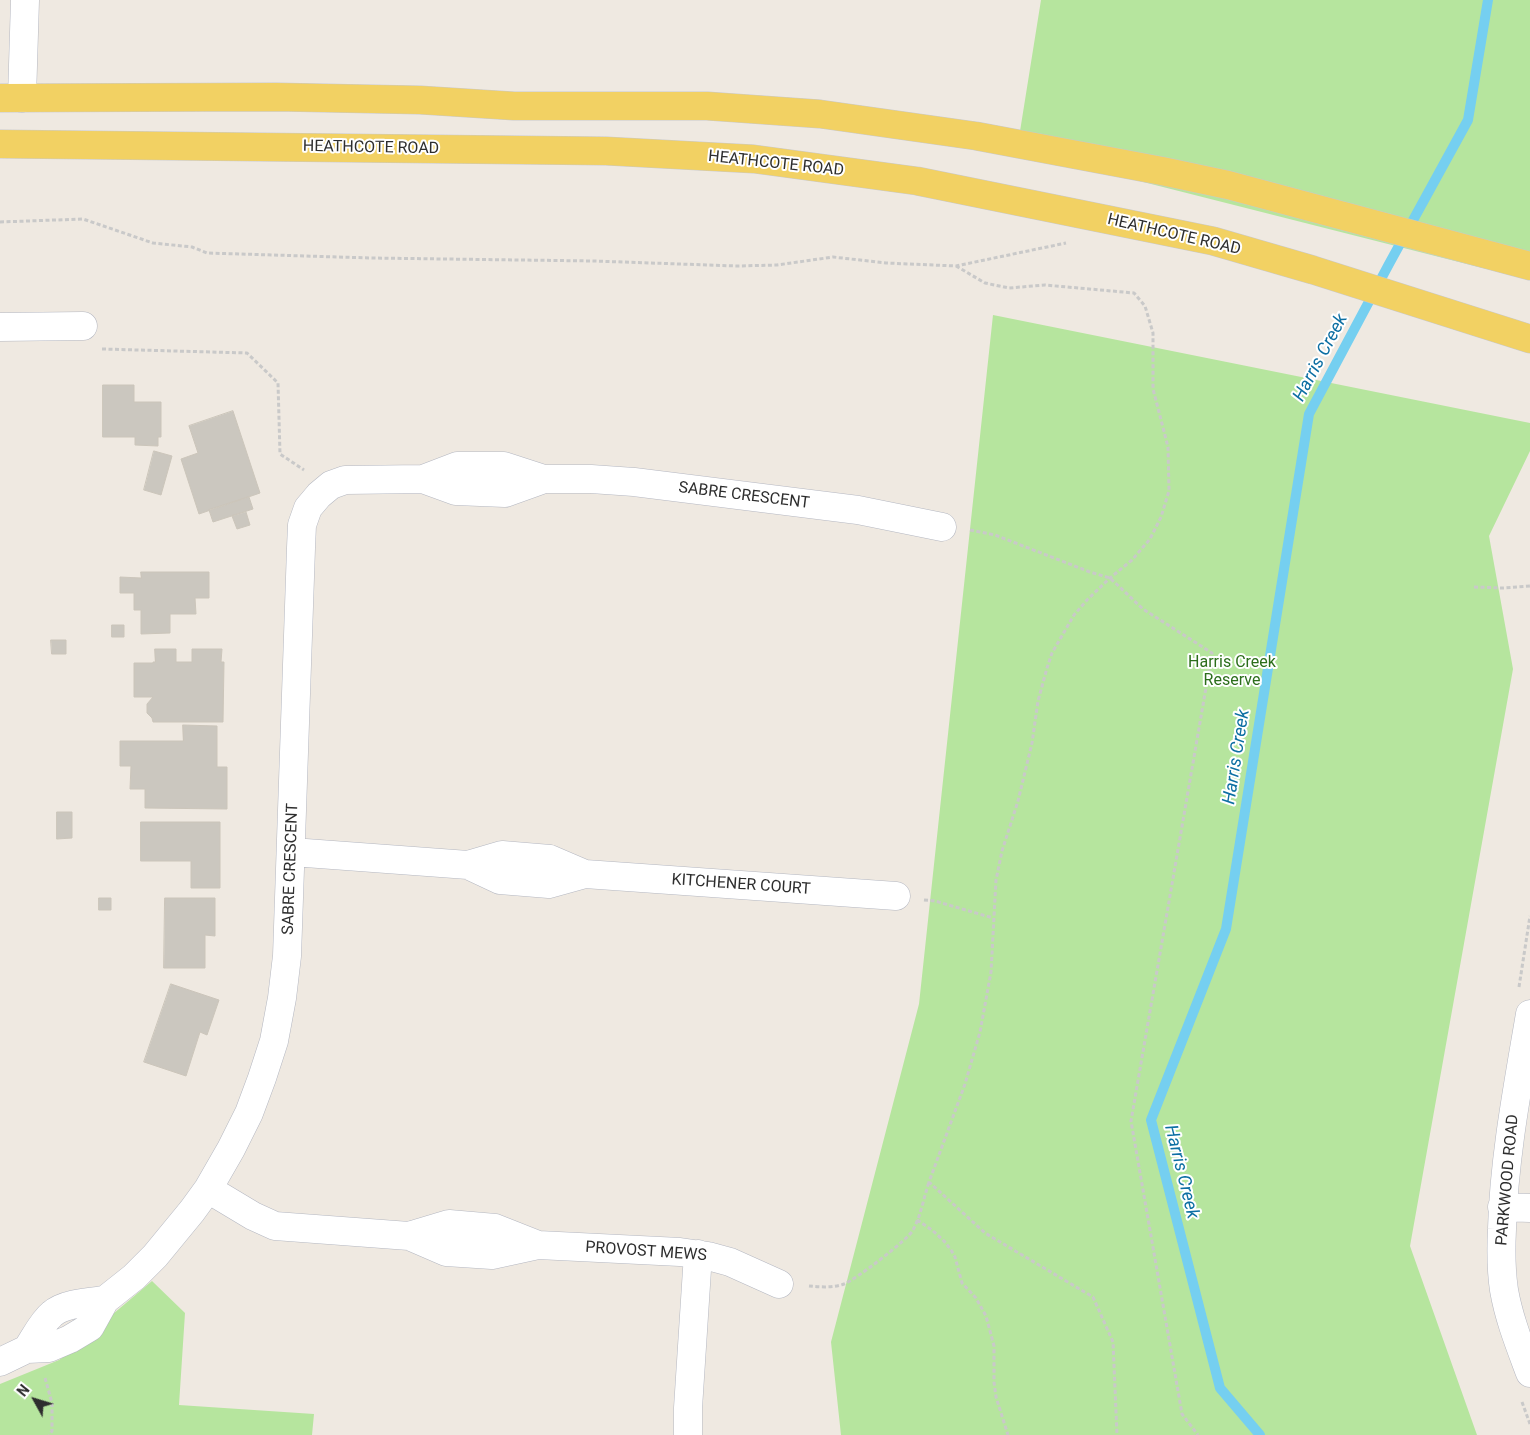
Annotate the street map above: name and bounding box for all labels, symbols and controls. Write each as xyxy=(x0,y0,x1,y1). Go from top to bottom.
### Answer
street label: HEATHCOTE ROAD xyxy=(303,137,439,159)
street label: HEATHCOTE ROAD xyxy=(707,147,845,181)
street label: HEATHCOTE ROAD xyxy=(1105,210,1243,260)
water label: Harris Creek xyxy=(1289,311,1353,405)
street label: SABRE CRESCENT xyxy=(677,478,811,514)
park label: Harris Creek Reserve xyxy=(1188,653,1276,691)
water label: Harris Creek xyxy=(1219,708,1255,806)
street label: SABRE CRESCENT xyxy=(279,803,303,935)
street label: KITCHENER COURT xyxy=(671,871,811,899)
street label: PARKWOOD ROAD xyxy=(1493,1114,1523,1246)
water label: Harris Creek xyxy=(1159,1123,1203,1221)
street label: PROVOST MEWS xyxy=(585,1238,707,1266)
north arrow xyxy=(10,1375,60,1425)
text: N xyxy=(14,1382,33,1399)

